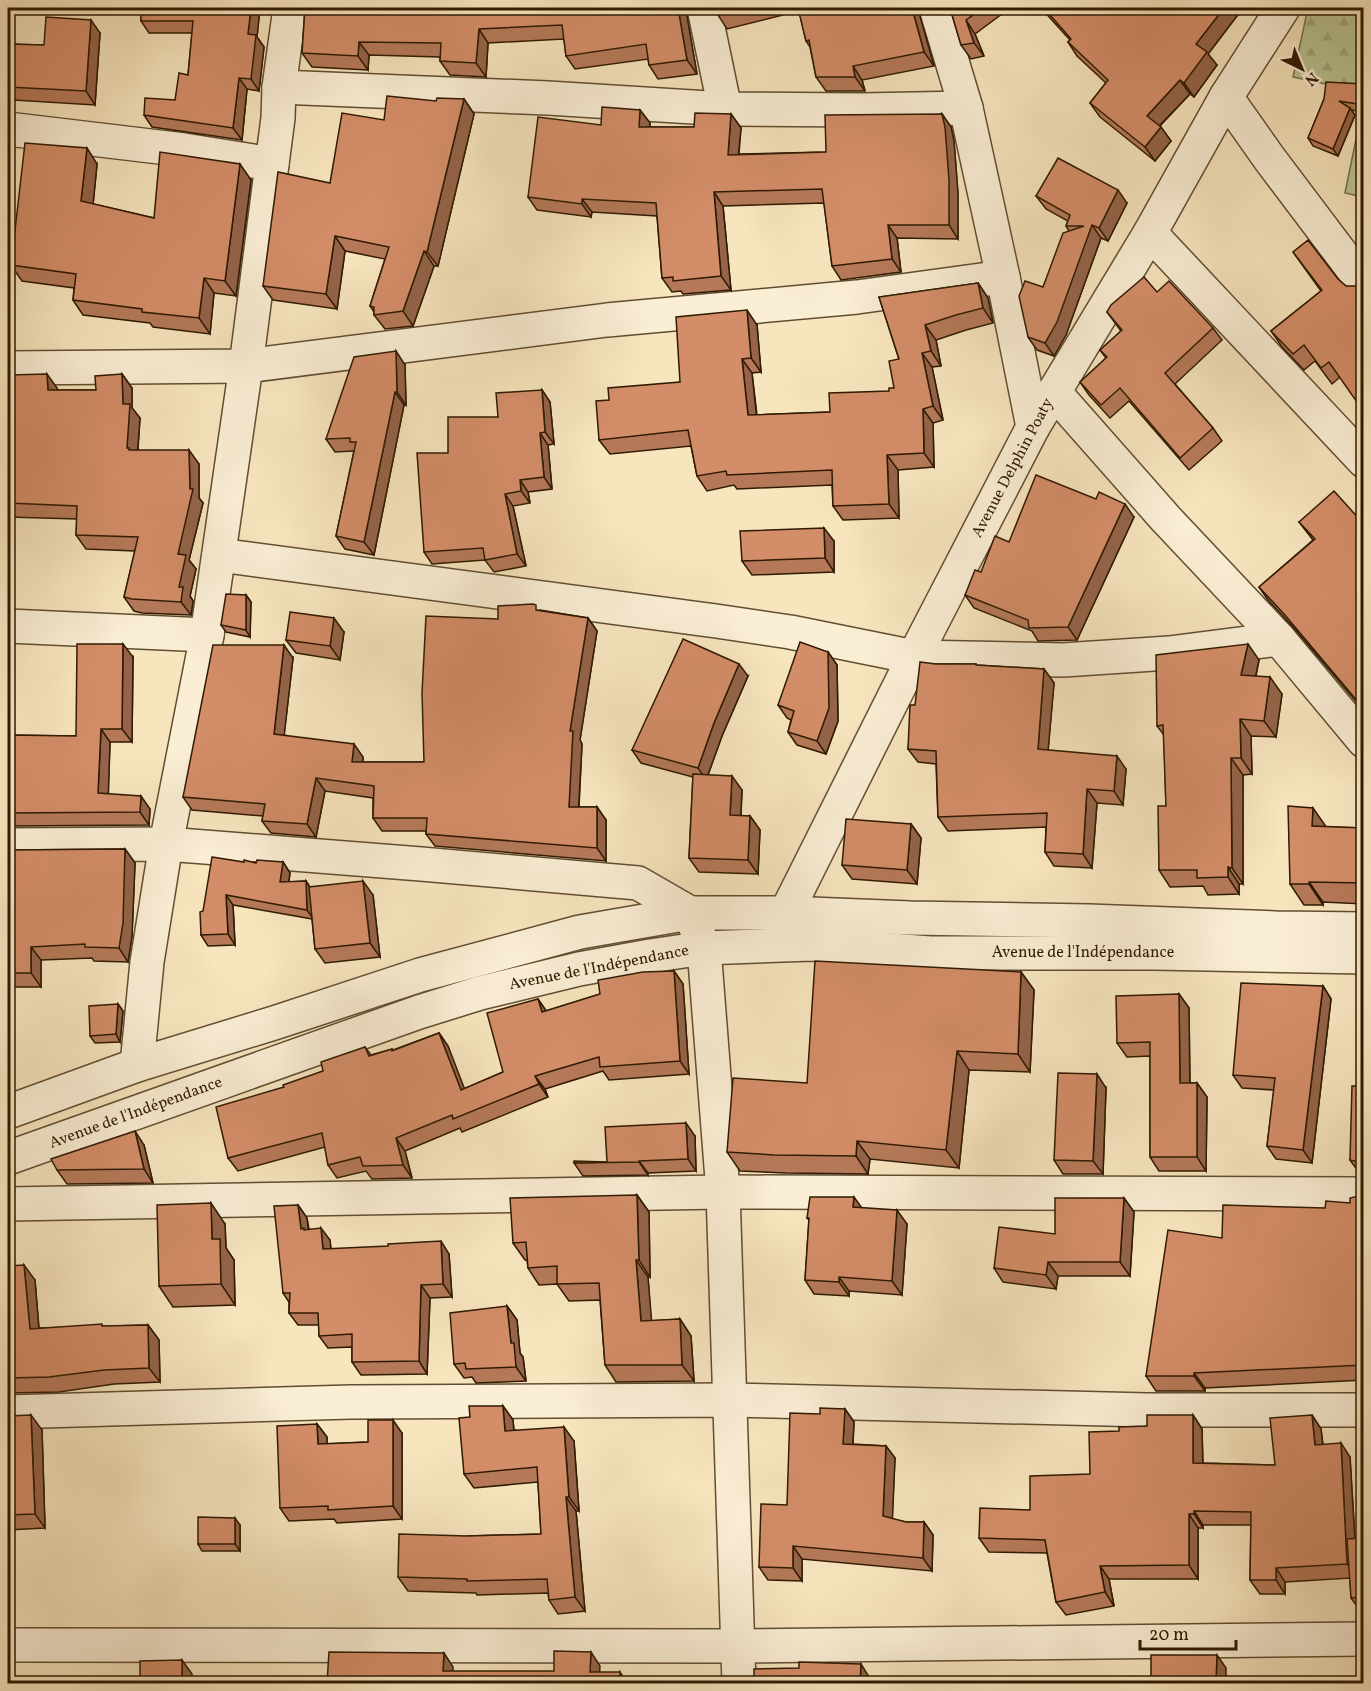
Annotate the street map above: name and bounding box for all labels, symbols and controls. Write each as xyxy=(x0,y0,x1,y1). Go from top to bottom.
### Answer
north arrow xyxy=(1272,39,1332,99)
text: N xyxy=(1299,66,1323,91)
street label: Avenue Delphin Poaty xyxy=(967,394,1059,542)
street label: Avenue de l'Indépendance xyxy=(507,940,691,996)
street label: Avenue de l'Indépendance xyxy=(992,942,1174,964)
street label: Avenue de l'Indépendance xyxy=(46,1071,226,1155)
scale bar xyxy=(1140,1613,1236,1651)
text: 20 m xyxy=(1149,1623,1189,1648)

